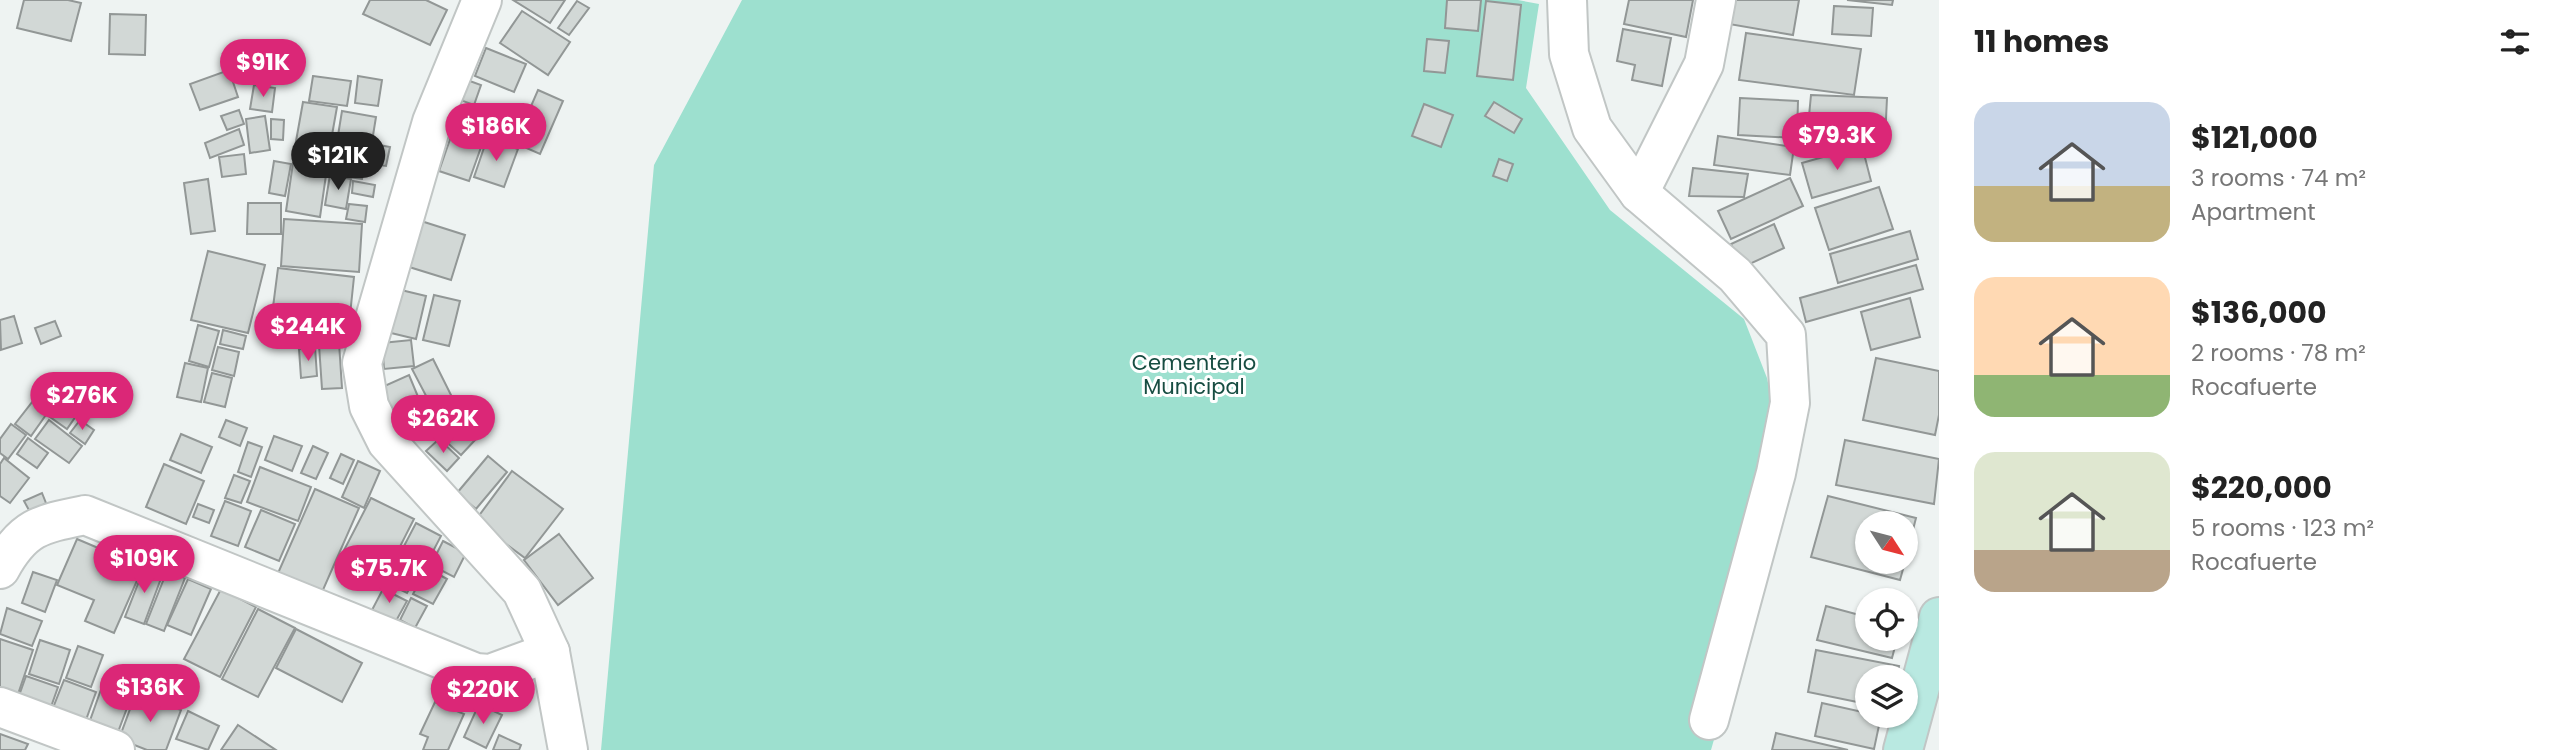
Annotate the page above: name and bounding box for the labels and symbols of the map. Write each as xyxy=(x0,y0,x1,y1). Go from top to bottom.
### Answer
pin: $91K xyxy=(222,40,304,99)
pin: $186K xyxy=(447,104,545,163)
pin: $79.3K xyxy=(1780,113,1894,172)
pin: $121K xyxy=(289,132,387,192)
pin: $244K xyxy=(259,304,357,363)
park label: Cementerio Municipal xyxy=(1132,348,1256,401)
pin: $276K xyxy=(33,372,131,432)
pin: $262K xyxy=(394,396,492,455)
north arrow xyxy=(1855,511,1918,574)
pin: $109K xyxy=(95,536,193,595)
pin: $75.7K xyxy=(332,546,446,605)
pin: $136K xyxy=(101,664,199,724)
pin: $220K xyxy=(434,666,532,726)

